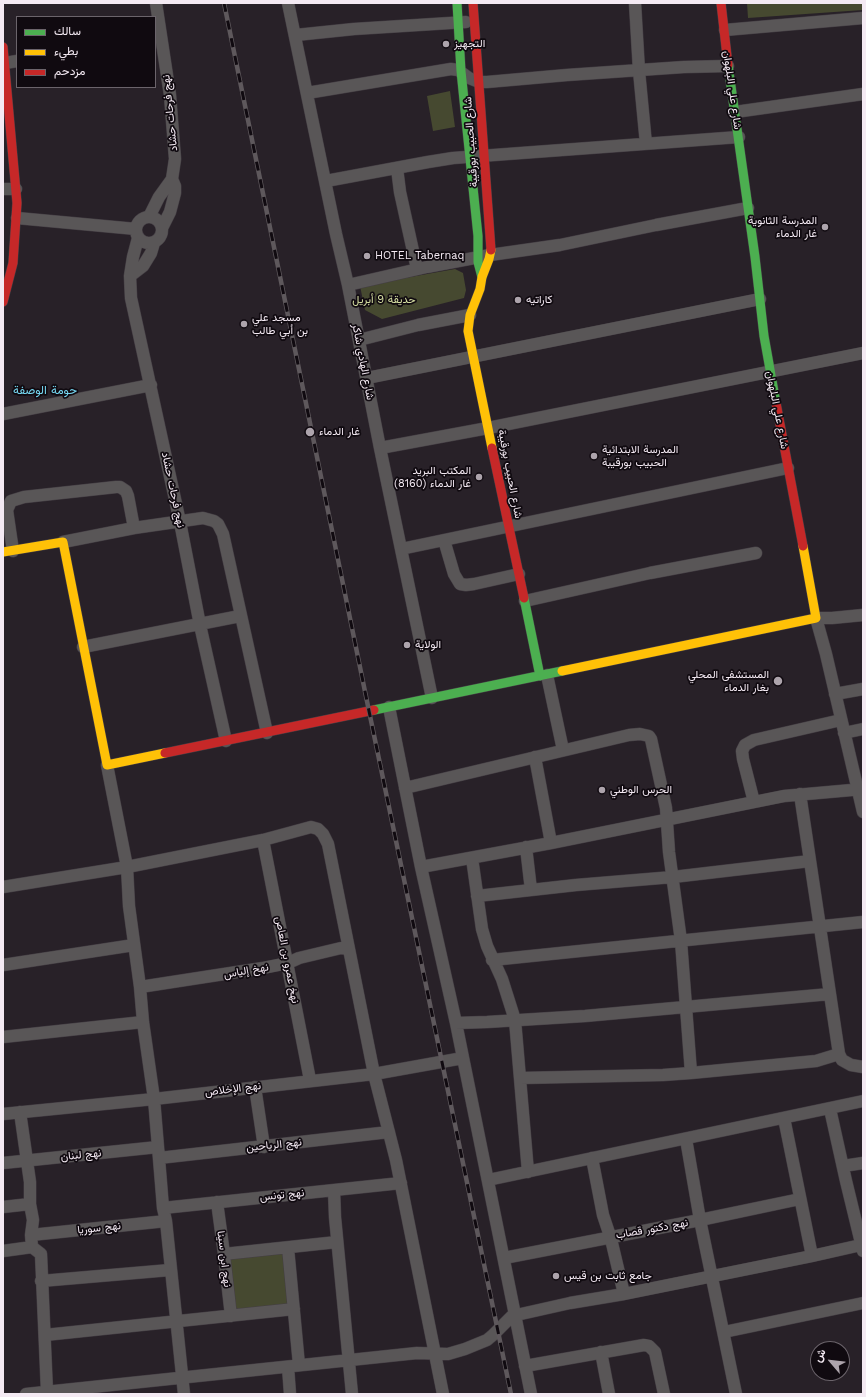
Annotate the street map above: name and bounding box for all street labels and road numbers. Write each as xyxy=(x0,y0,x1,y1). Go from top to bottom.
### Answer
street label: شارع علي البلهوان xyxy=(720,50,744,130)
street label: نهج فرحات حشاد xyxy=(159,74,181,152)
street label: شارع الحبيب بورقيبة xyxy=(461,96,481,188)
street label: شارع الهادي شاكر xyxy=(349,323,377,401)
street label: شارع علي البلهوان xyxy=(763,370,791,450)
street label: شارع الحبيب بورقيبة xyxy=(495,428,525,520)
street label: نهج فرحات حشاد xyxy=(159,451,187,529)
street label: نهخ عمرو بن العاص xyxy=(272,915,302,1005)
street label: نهخ إلياس xyxy=(222,961,270,981)
street label: نهج الإخلاص xyxy=(204,1079,262,1099)
street label: نهج الرياحين xyxy=(246,1136,302,1154)
street label: نهج لبنان xyxy=(60,1146,102,1164)
street label: نهج تونس xyxy=(259,1186,305,1204)
street label: نهج دكتور قصاب xyxy=(615,1216,689,1242)
street label: نهج سوريا xyxy=(77,1219,121,1237)
street label: نهج ابن سينا xyxy=(214,1230,234,1288)

